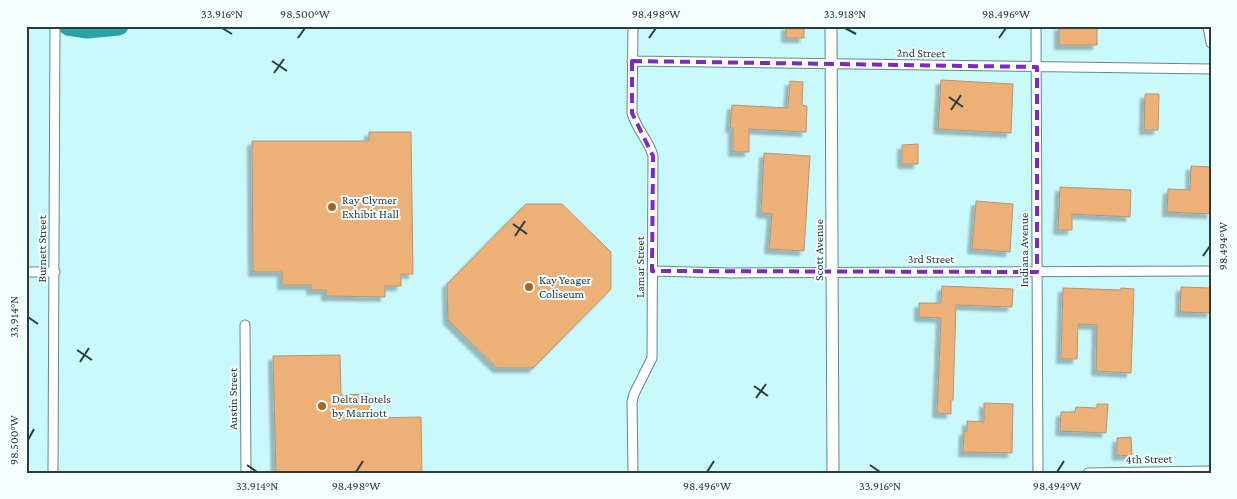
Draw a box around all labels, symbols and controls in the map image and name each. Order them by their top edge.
text: 33.916°N [201,7,243,21]
text: 98.500°W [280,7,330,21]
text: 98.498°W [632,7,680,21]
text: 33.918°N [824,7,866,21]
text: 98.496°W [982,7,1030,21]
street label: 2nd Street [896,46,947,60]
place label: Ray Clymer Exhibit Hall [342,193,399,221]
marker: Ray Clymer Exhibit Hall [326,201,338,213]
street label: Indiana Avenue [1017,213,1031,287]
street label: Burnett Street [35,214,49,283]
street label: Scott Avenue [812,219,826,281]
text: 98.494°W [1216,222,1230,270]
street label: Lamar Street [633,235,647,298]
street label: 3rd Street [908,252,955,266]
place label: Kay Yeager Coliseum [539,273,591,301]
marker: Kay Yeager Coliseum [523,281,535,293]
text: 33.914°N [7,296,21,338]
street label: Austin Street [226,367,240,430]
place label: Delta Hotels by Marriott [332,392,391,420]
marker: Delta Hotels by Marriott [316,400,328,412]
text: 98.500°W [7,415,21,465]
street label: 4th Street [1125,452,1174,466]
text: 33.914°N [236,479,278,493]
text: 98.498°W [332,479,380,493]
text: 98.496°W [683,479,731,493]
text: 33.916°N [859,479,901,493]
text: 98.494°W [1033,479,1081,493]

